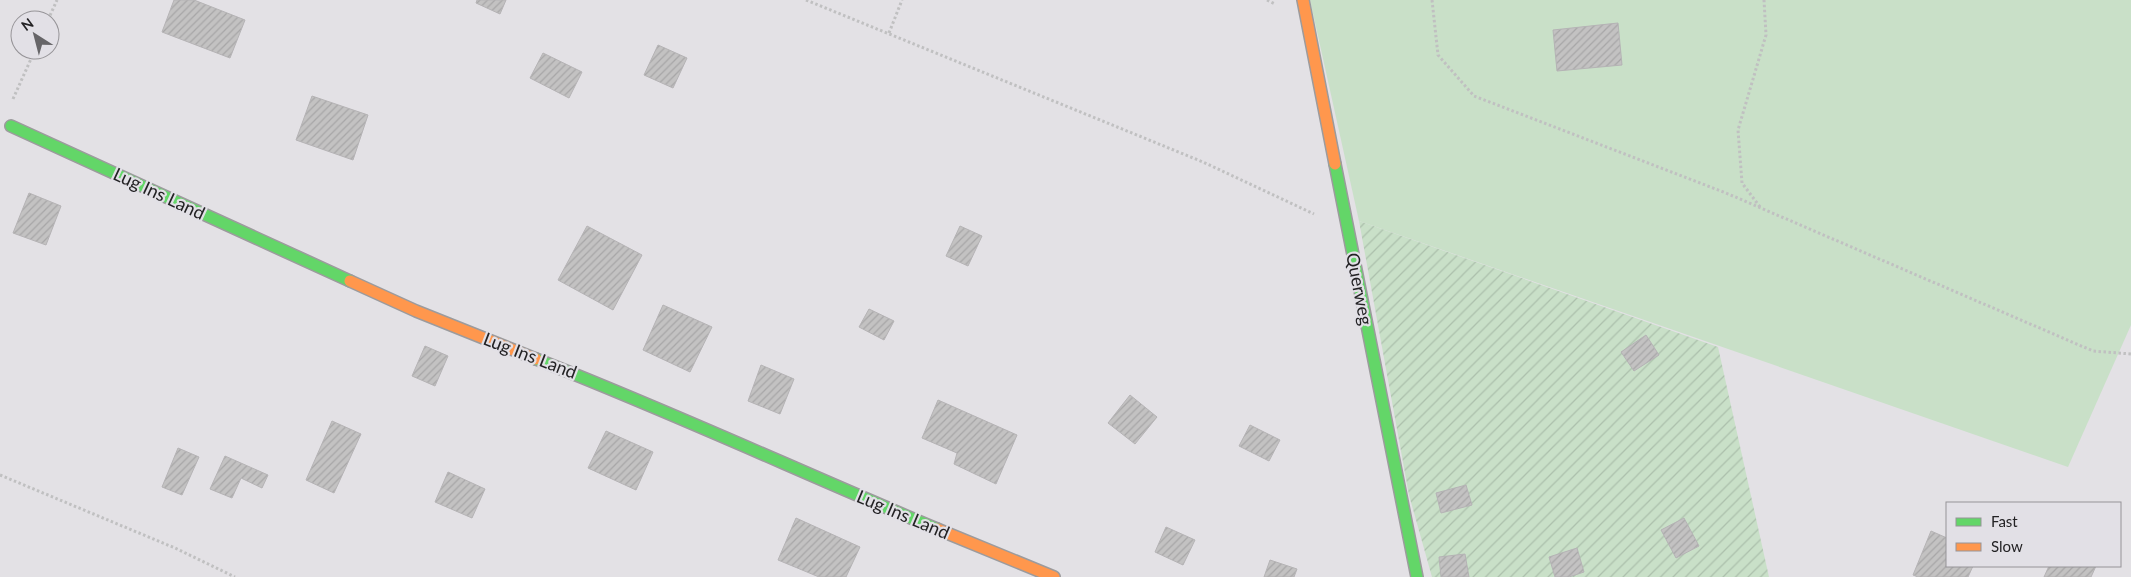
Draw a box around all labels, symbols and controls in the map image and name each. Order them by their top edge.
north arrow [10,10,60,60]
text: N [18,14,36,34]
street label: Lug Ins Land [110,162,209,224]
street label: Querweg [1342,251,1378,327]
street label: Lug Ins Land [480,327,580,383]
street label: Lug Ins Land [854,485,953,543]
legend [1946,502,2121,567]
text: Fast [1991,512,2018,530]
text: Slow [1991,537,2023,555]

